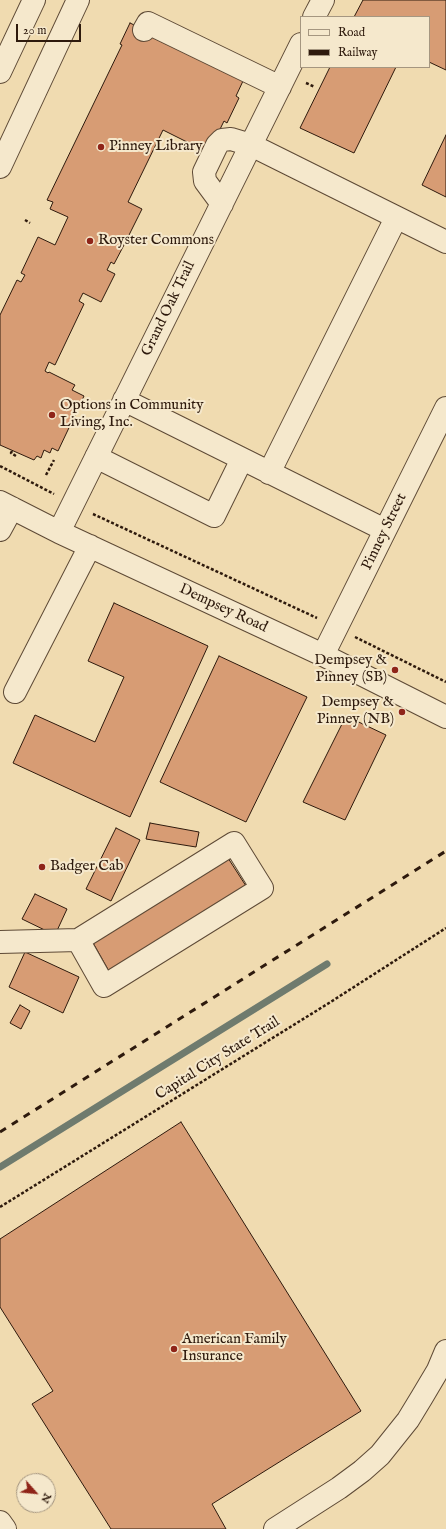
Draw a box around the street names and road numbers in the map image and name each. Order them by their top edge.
street label: Grand Oak Trail [138,259,200,359]
street label: Pinney Street [359,491,411,573]
street label: Dempsey Road [176,581,270,637]
street label: Capital City State Trail [153,1013,283,1105]

